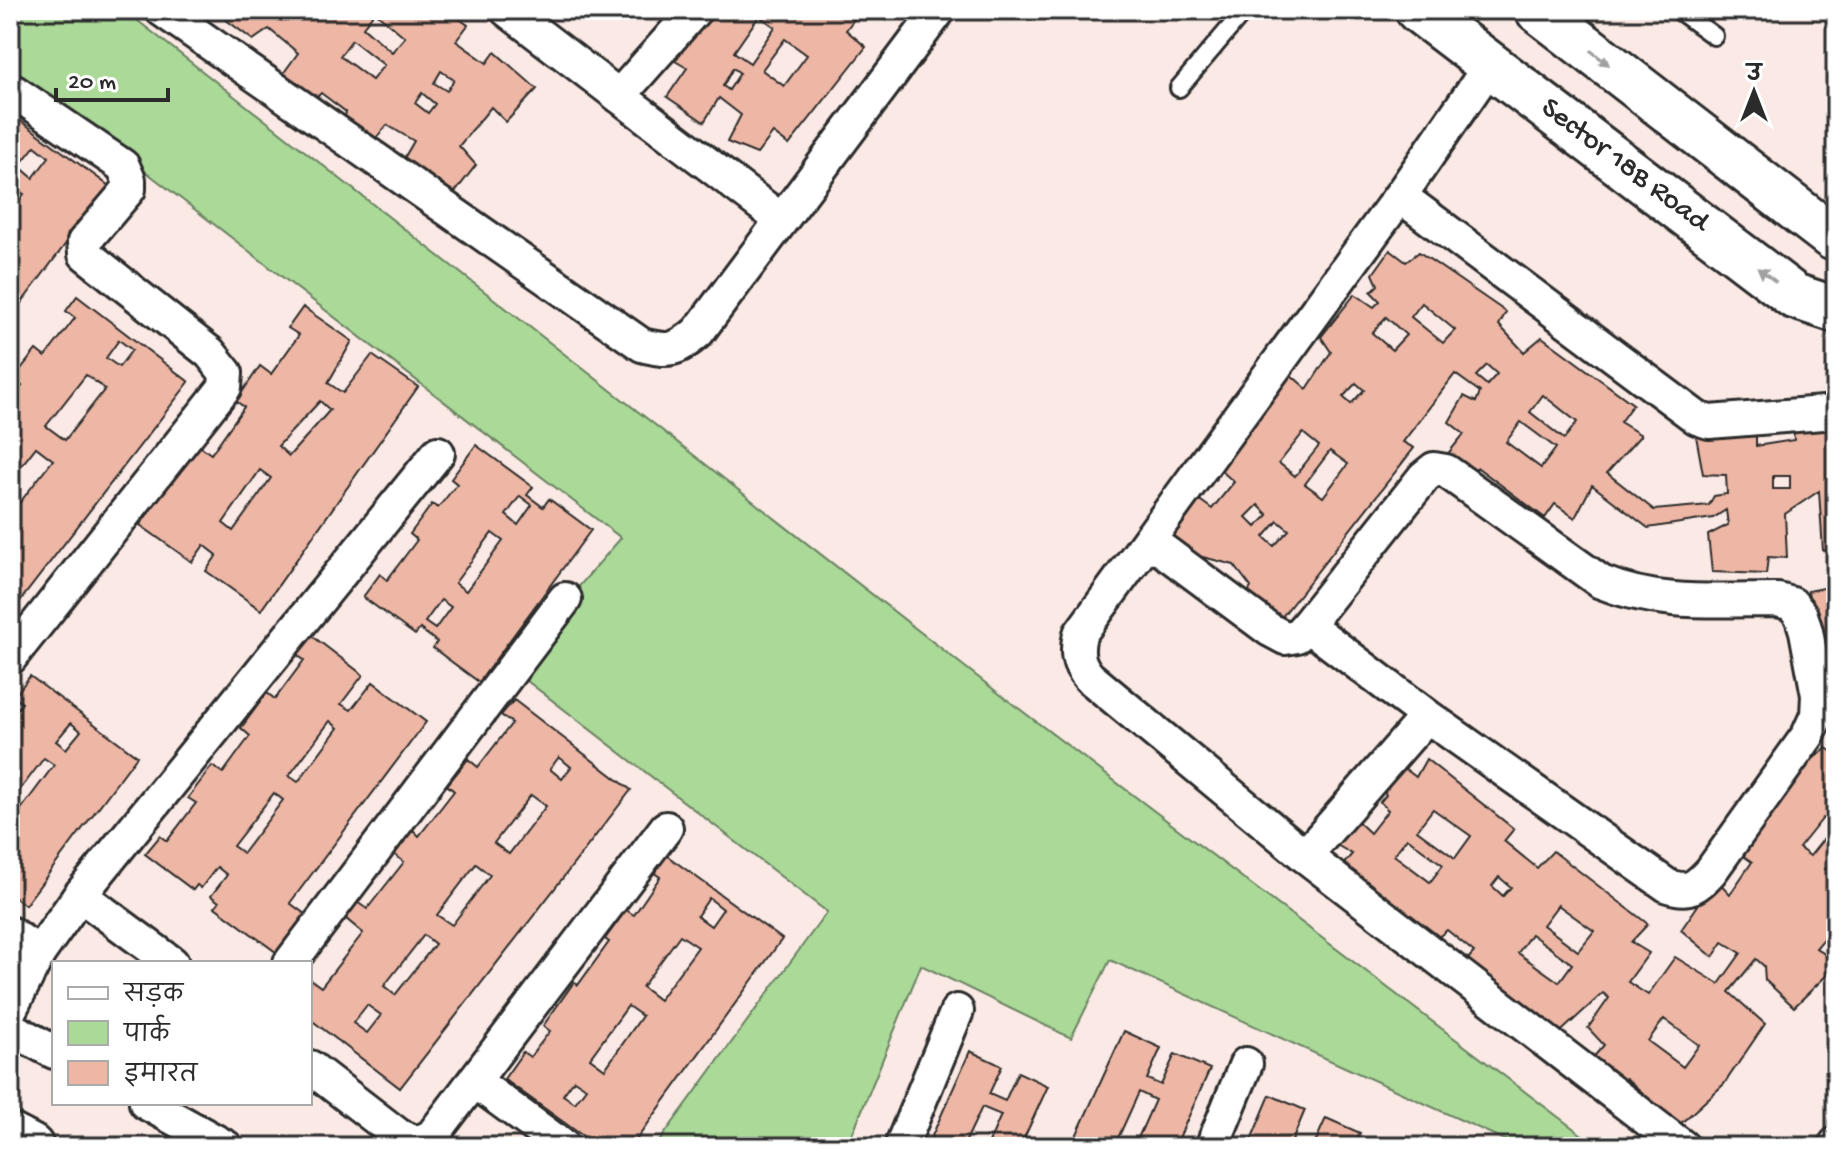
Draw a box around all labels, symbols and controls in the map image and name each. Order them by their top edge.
one-way arrow [1590,49,1610,65]
scale bar [56,52,168,102]
north arrow [1714,52,1794,132]
text: उ [1745,63,1764,89]
text: 20 m [68,69,116,98]
street label: Sector 18B Road [1533,91,1717,242]
one-way arrow [1757,267,1777,283]
legend [52,961,312,1105]
text: सड़क [122,982,185,1011]
text: पार्क [122,1014,171,1051]
text: इमारत [124,1061,199,1091]

